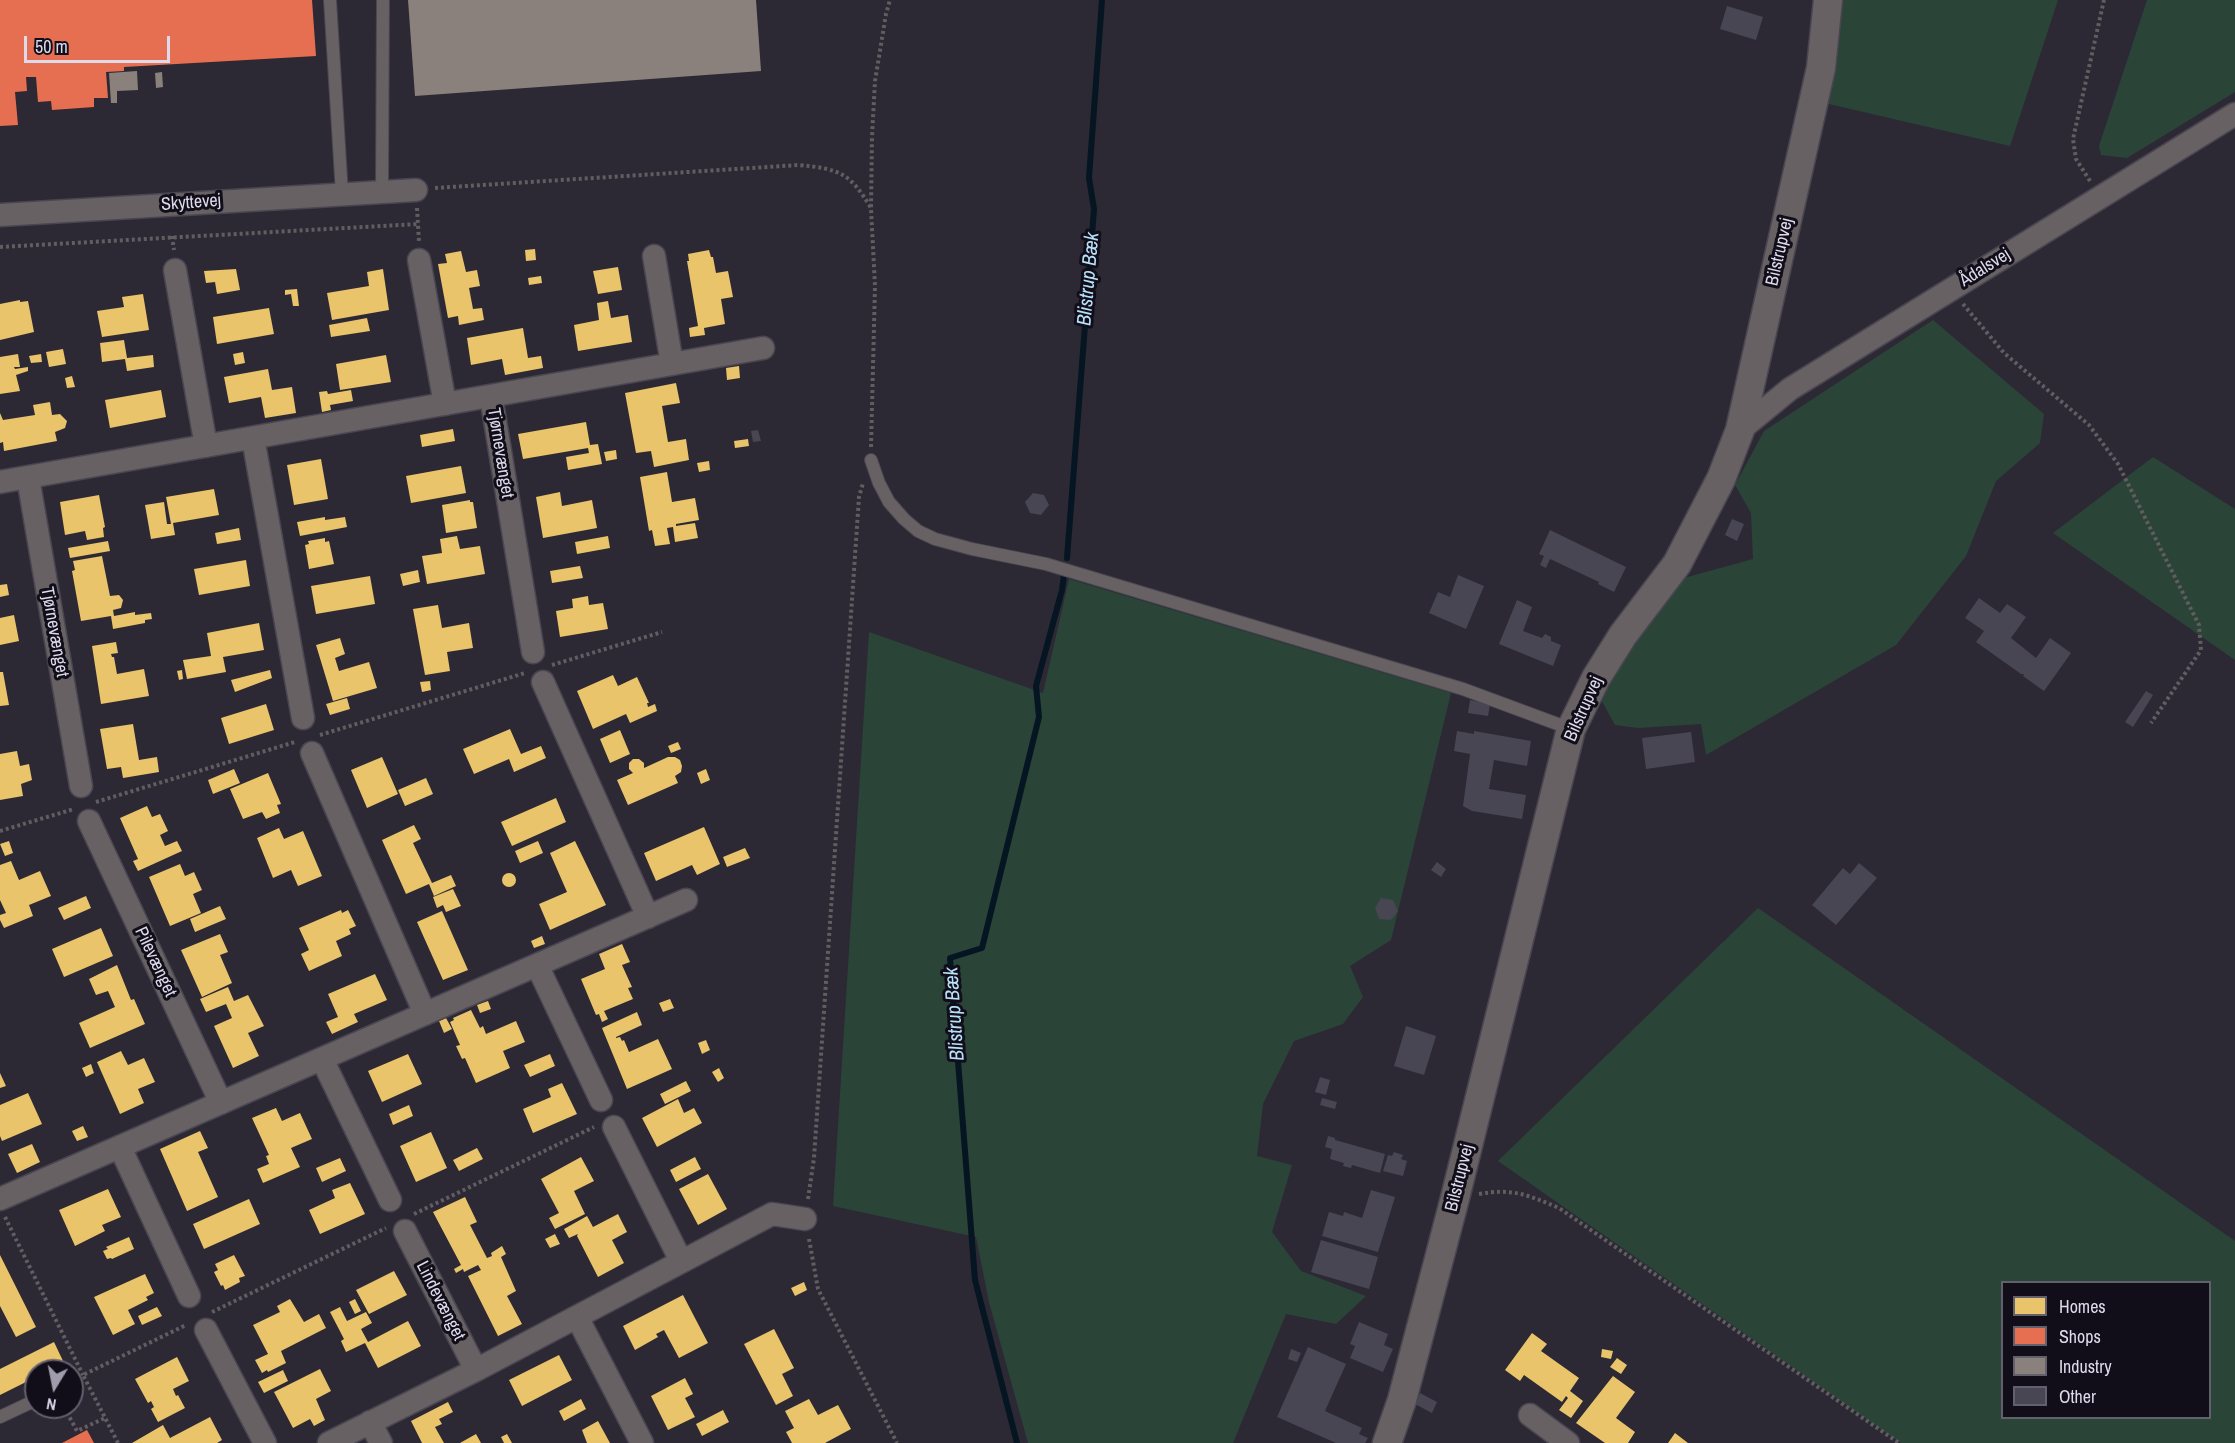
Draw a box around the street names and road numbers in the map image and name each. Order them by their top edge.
street label: Skyttevej [160,190,222,216]
street label: Bilstrupvej [1762,216,1798,288]
street label: Ådalsvej [1956,244,2014,292]
street label: Tjørnevænget [482,406,518,500]
street label: Tjørnevænget [35,585,73,679]
street label: Bilstrupvej [1560,673,1608,745]
street label: Pilevænget [129,924,181,1000]
street label: Bilstrupvej [1441,1142,1479,1214]
street label: Lindevænget [411,1258,469,1344]

